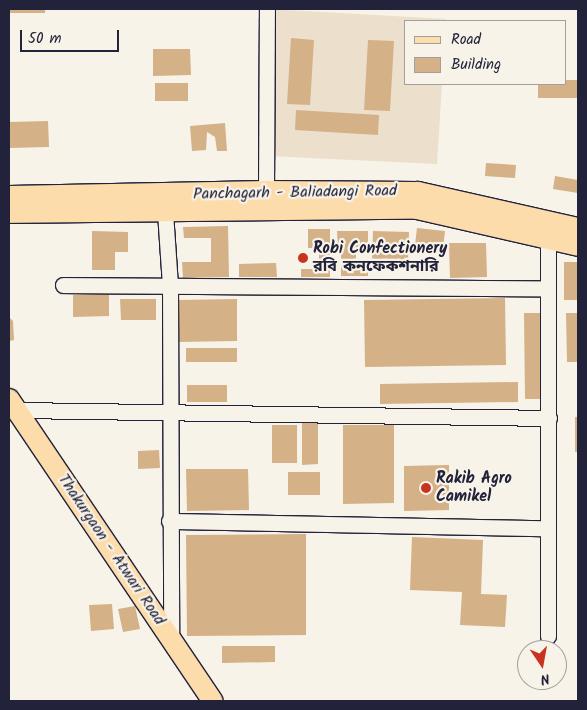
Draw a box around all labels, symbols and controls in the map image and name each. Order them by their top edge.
scale bar [22,20,121,52]
legend [404,20,567,85]
text: 50 m [28,27,62,51]
text: Road [451,28,481,52]
text: Building [451,53,501,77]
street label: Panchagarh - Baliadangi Road [193,182,397,204]
place label: Robi Confectionery রবি কনফেকশনারি [313,239,447,277]
marker: Robi Confectionery রবি কনফেকশনারি [297,252,309,264]
place label: Rakib Agro Camikel [436,469,512,507]
street label: Thakurgaon - Atwari Road [53,471,169,629]
marker: Rakib Agro Camikel [420,482,432,494]
north arrow [517,640,567,690]
text: N [538,667,552,690]

